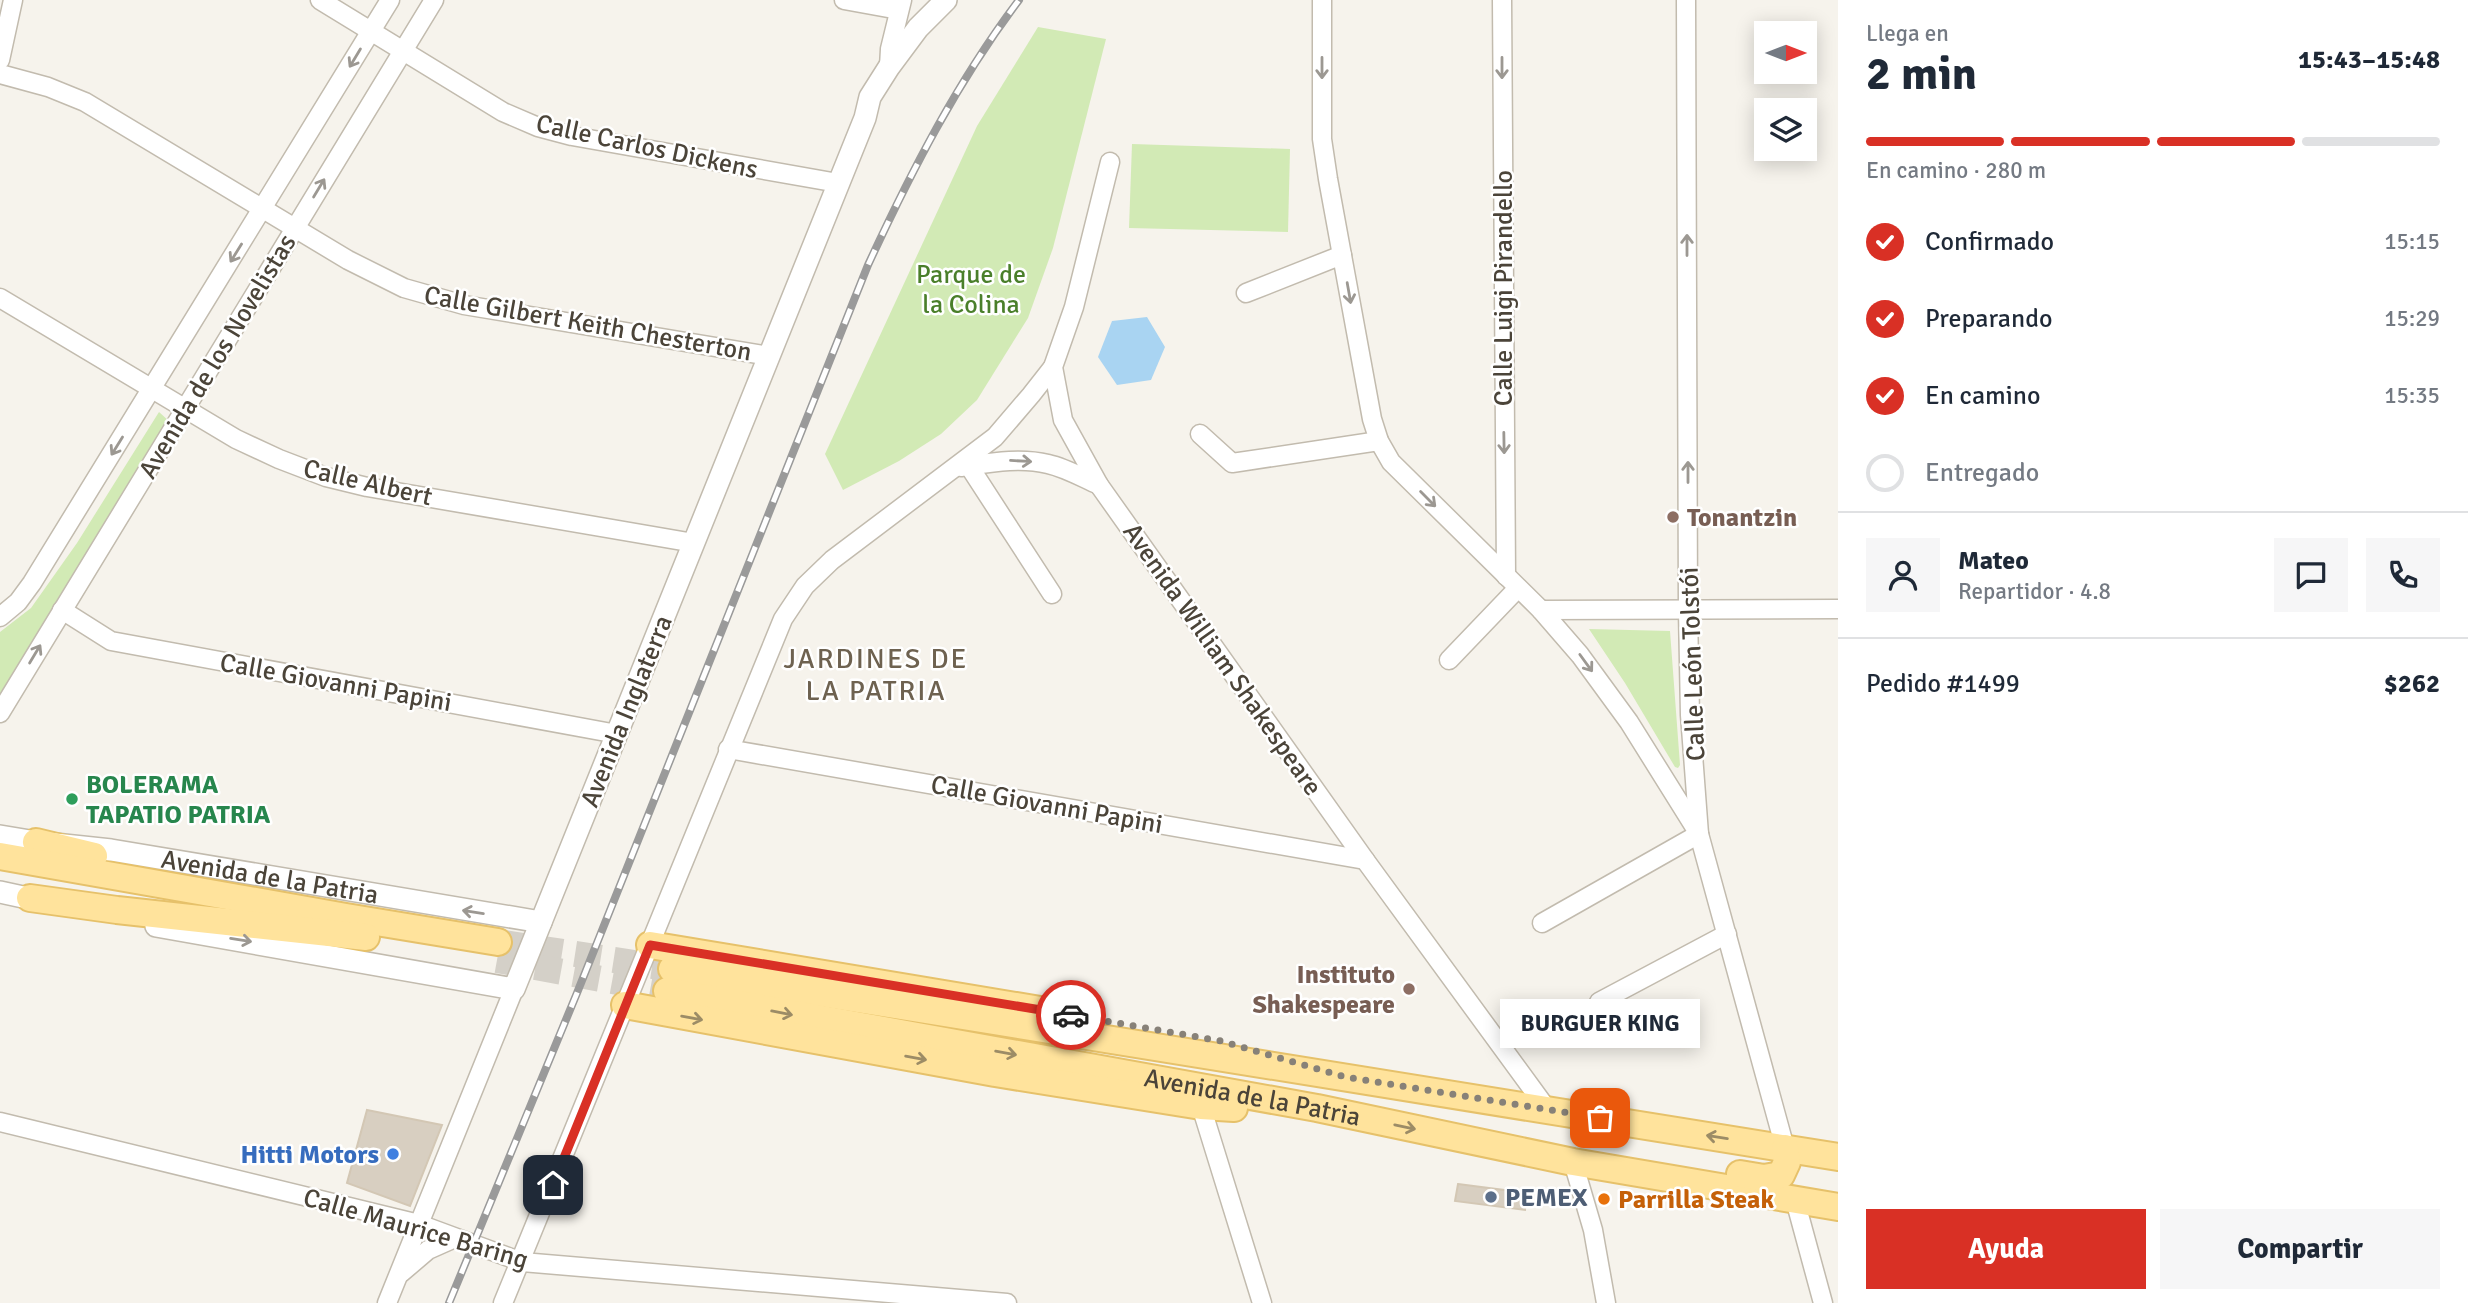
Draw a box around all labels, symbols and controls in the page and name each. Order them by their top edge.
text: Llega en [1866,19,1949,48]
north arrow [1754,21,1816,84]
map controls [1754,21,1817,161]
text: 15:43–15:48 [2298,44,2440,76]
text: 2 min [1866,46,1977,102]
one-way arrow [348,48,362,68]
one-way arrow [1315,56,1329,79]
one-way arrow [1495,56,1509,79]
button: layers [1754,98,1817,161]
street label: Calle Carlos Dickens [533,108,760,186]
text: En camino · 280 m [1866,156,2046,185]
street label: Calle Luigi Pirandello [1488,170,1520,406]
one-way arrow [313,179,327,199]
icon: check [1866,223,1904,261]
text: Confirmado [1925,226,2054,258]
text: 15:15 [2384,227,2440,256]
street label: Avenida de los Novelistas [132,229,304,485]
one-way arrow [1680,234,1694,257]
one-way arrow [229,242,243,262]
park label: Parque de la Colina [916,259,1026,321]
street label: Calle Gilbert Keith Chesterton [422,279,754,369]
one-way arrow [1343,281,1356,304]
icon: check [1866,300,1904,338]
text: Preparando [1925,303,2052,335]
text: 15:29 [2384,304,2440,333]
icon: check [1866,377,1904,415]
text: En camino [1925,380,2041,412]
text: 15:35 [2384,381,2440,410]
one-way arrow [1497,431,1511,454]
one-way arrow [109,436,124,455]
street label: Calle Albert [300,453,435,513]
one-way arrow [1009,455,1032,468]
text: Entregado [1925,457,2039,489]
one-way arrow [1681,461,1695,484]
one-way arrow [1419,490,1436,507]
place label: Tonantzin [1687,502,1797,534]
marker: Tonantzin [1665,509,1681,525]
street label: Avenida William Shakespeare [1116,517,1329,802]
button: person [1866,538,1940,612]
button: chat [2274,538,2348,612]
button: phone [2366,538,2440,612]
text: Mateo [1958,545,2029,577]
street label: Calle León Tolstói [1674,566,1712,762]
text: Repartidor · 4.8 [1958,577,2111,606]
street label: Avenida Inglaterra [574,611,680,812]
district label: JARDINES DE LA PATRIA [784,642,968,708]
one-way arrow [29,645,43,665]
street label: Calle Giovanni Papini [217,647,454,719]
one-way arrow [1578,653,1593,672]
text: Pedido #1499 [1866,668,2020,700]
text: $262 [2384,668,2440,700]
place label: BOLERAMA TAPATIO PATRIA [86,769,271,831]
street label: Calle Giovanni Papini [928,769,1165,841]
marker: BOLERAMA TAPATIO PATRIA [64,791,80,807]
street label: Avenida de la Patria [159,844,381,911]
one-way arrow [462,905,485,918]
one-way arrow [229,934,252,947]
place label: Instituto Shakespeare [1252,959,1395,1021]
courier [1036,980,1106,1050]
marker: Instituto Shakespeare [1401,981,1417,997]
icon: car [1052,996,1090,1034]
callout: BURGUER KING [1500,999,1700,1048]
one-way arrow [770,1007,793,1020]
text: BURGUER KING [1521,1009,1679,1038]
one-way arrow [681,1011,703,1025]
one-way arrow [995,1046,1017,1060]
one-way arrow [904,1052,927,1066]
street label: Avenida de la Patria [1142,1062,1363,1134]
pin [1570,1088,1630,1148]
icon: bag [1581,1099,1619,1137]
one-way arrow [1393,1120,1416,1134]
one-way arrow [1706,1130,1729,1143]
place label: Hitti Motors [240,1139,379,1171]
marker: Hitti Motors [385,1146,401,1162]
pin [523,1155,583,1215]
icon: home [534,1166,572,1204]
street label: Calle Maurice Baring [300,1182,532,1276]
place label: PEMEX [1505,1182,1588,1214]
place label: Parrilla Steak [1618,1184,1774,1216]
marker: PEMEX [1483,1189,1499,1205]
marker: Parrilla Steak [1596,1191,1612,1207]
button: Ayuda [1866,1209,2146,1289]
button: Compartir [2160,1209,2440,1289]

